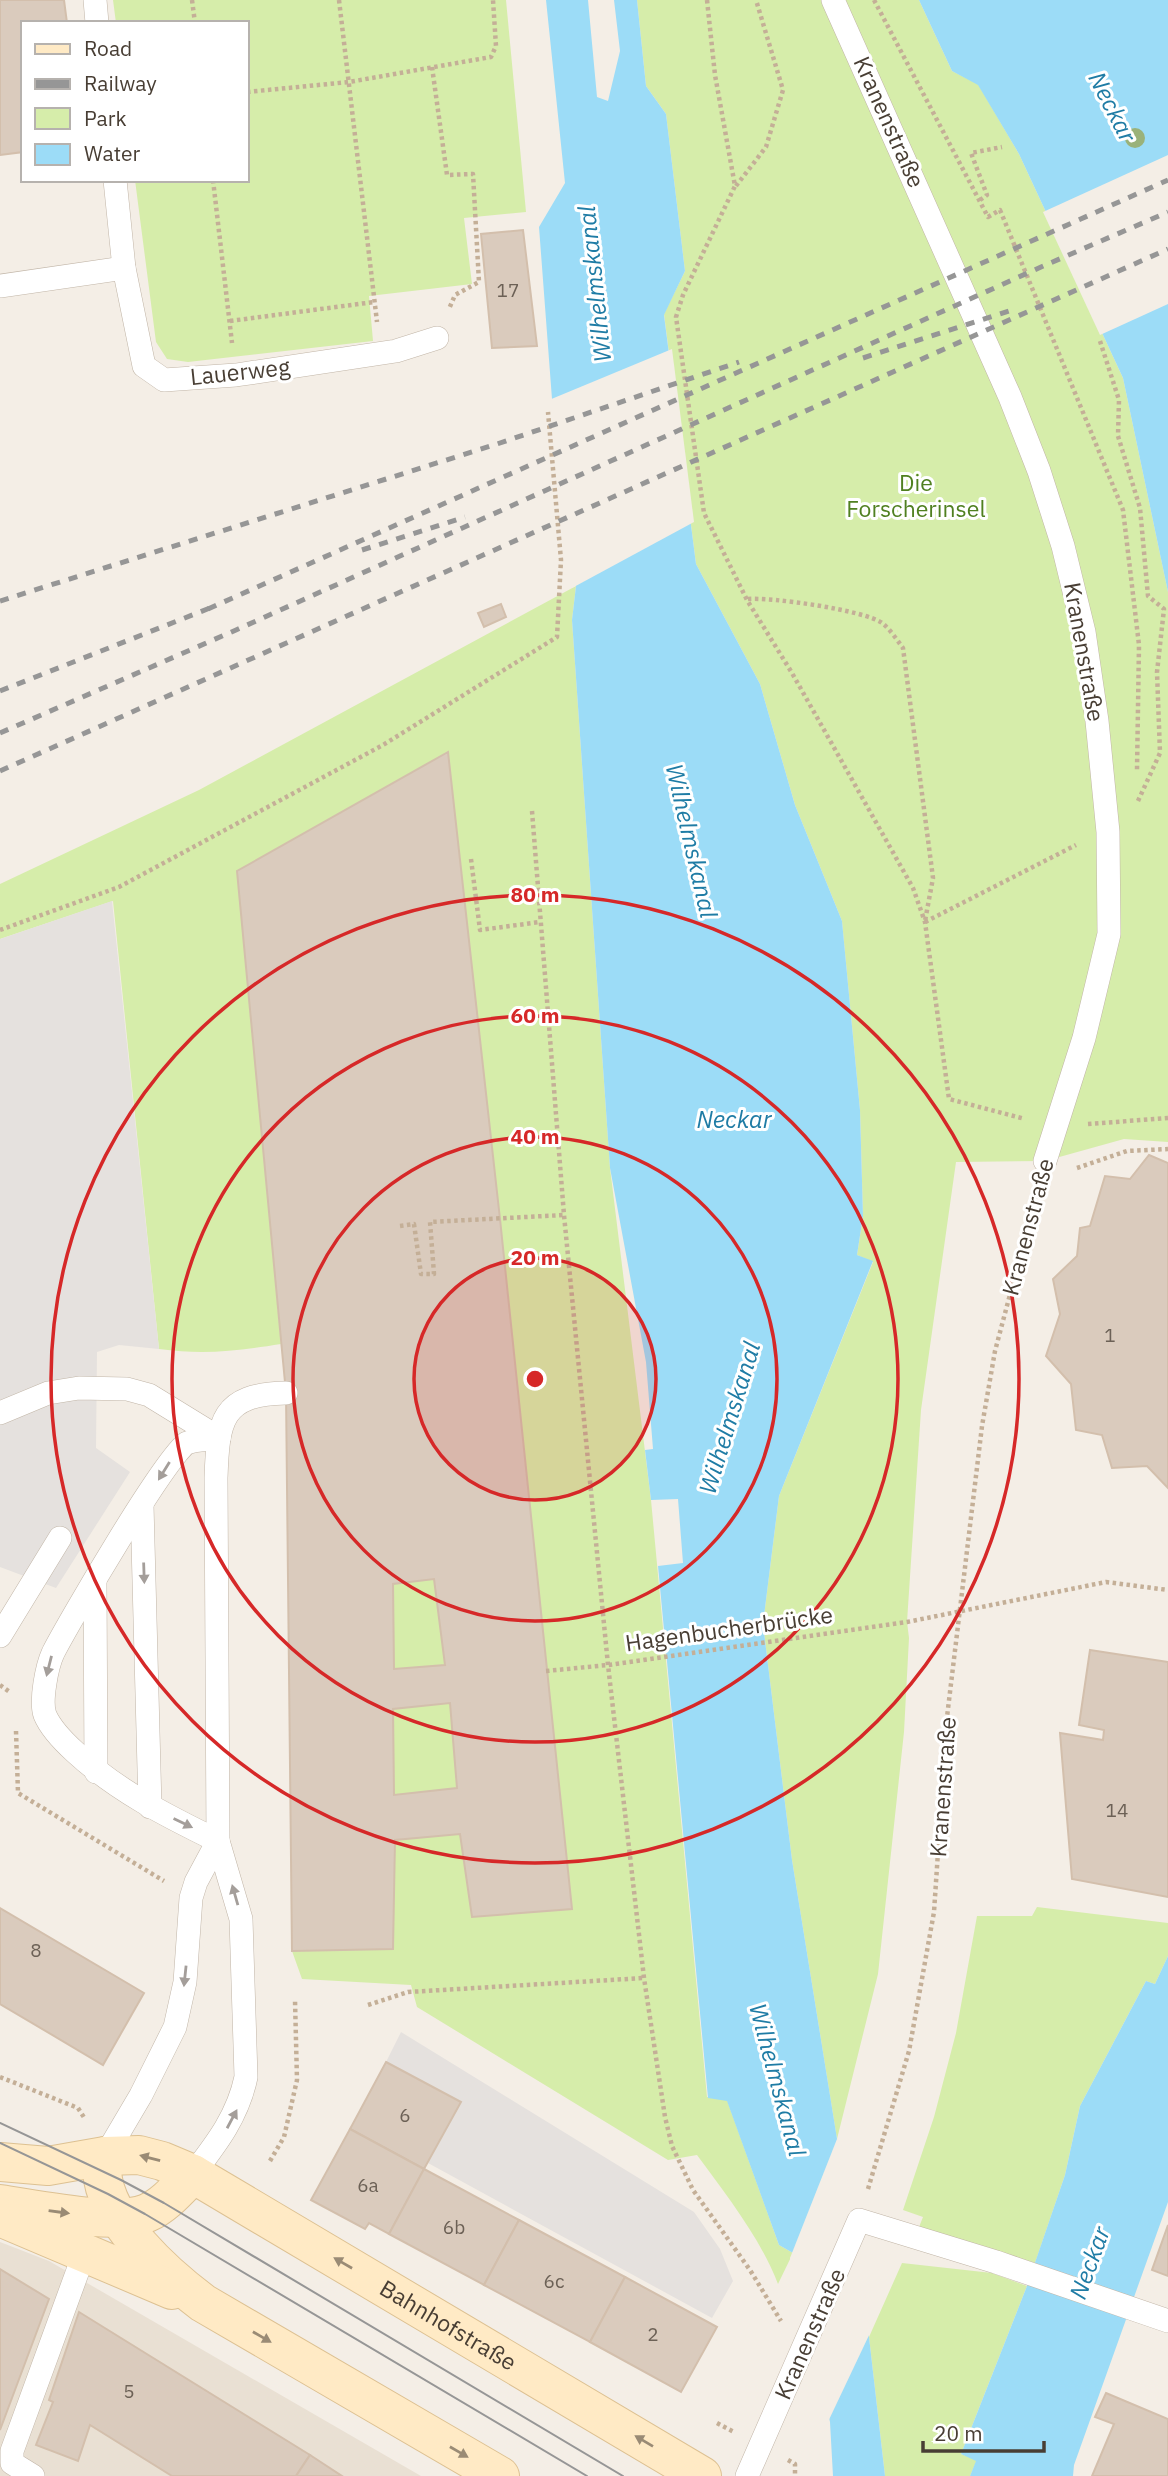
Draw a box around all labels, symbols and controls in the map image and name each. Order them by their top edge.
legend [21,21,248,182]
text: Road [84,34,132,62]
street label: Kranenstraße [848,51,932,192]
water label: Neckar [1082,66,1145,148]
text: Railway [84,69,157,97]
text: Park [84,104,127,132]
text: Water [84,139,141,167]
water label: Wilhelmskanal [570,204,618,364]
house number: 17 [497,278,519,302]
street label: Lauerweg [188,351,291,391]
park label: Die Forscherinsel [846,467,986,523]
street label: Kranenstraße [1058,580,1112,724]
water label: Wilhelmskanal [659,761,725,922]
text: 80 m [511,880,559,908]
text: 60 m [511,1001,559,1029]
water label: Neckar [696,1103,773,1135]
text: 40 m [511,1122,559,1150]
street label: Kranenstraße [994,1155,1060,1299]
text: 20 m [511,1243,559,1271]
house number: 1 [1104,1323,1116,1347]
water label: Wilhelmskanal [691,1337,767,1497]
centre of rings [523,1367,547,1391]
one-way arrow [158,1461,171,1480]
one-way arrow [138,1563,150,1585]
street label: Hagenbucherbrücke [623,1599,834,1657]
one-way arrow [43,1656,54,1678]
street label: Kranenstraße [922,1716,962,1858]
house number: 14 [1106,1798,1128,1822]
one-way arrow [173,1818,193,1829]
one-way arrow [230,1884,240,1905]
house number: 8 [30,1938,42,1962]
one-way arrow [180,1965,191,1987]
water label: Wilhelmskanal [742,2000,814,2160]
house number: 6 [399,2103,411,2127]
one-way arrow [225,2108,237,2128]
one-way arrow [139,2152,161,2163]
house number: 6a [357,2173,379,2197]
one-way arrow [48,2207,70,2218]
house number: 6b [443,2215,465,2239]
water label: Neckar [1061,2221,1117,2303]
one-way arrow [333,2256,352,2269]
street label: Kranenstraße [767,2263,851,2404]
house number: 6c [544,2269,565,2293]
street label: Bahnhofstraße [375,2272,522,2377]
house number: 2 [647,2322,659,2346]
one-way arrow [252,2331,272,2343]
house number: 5 [123,2379,135,2403]
scale bar [923,2410,1044,2454]
text: 20 m [934,2419,983,2447]
one-way arrow [634,2435,653,2447]
one-way arrow [449,2446,468,2458]

